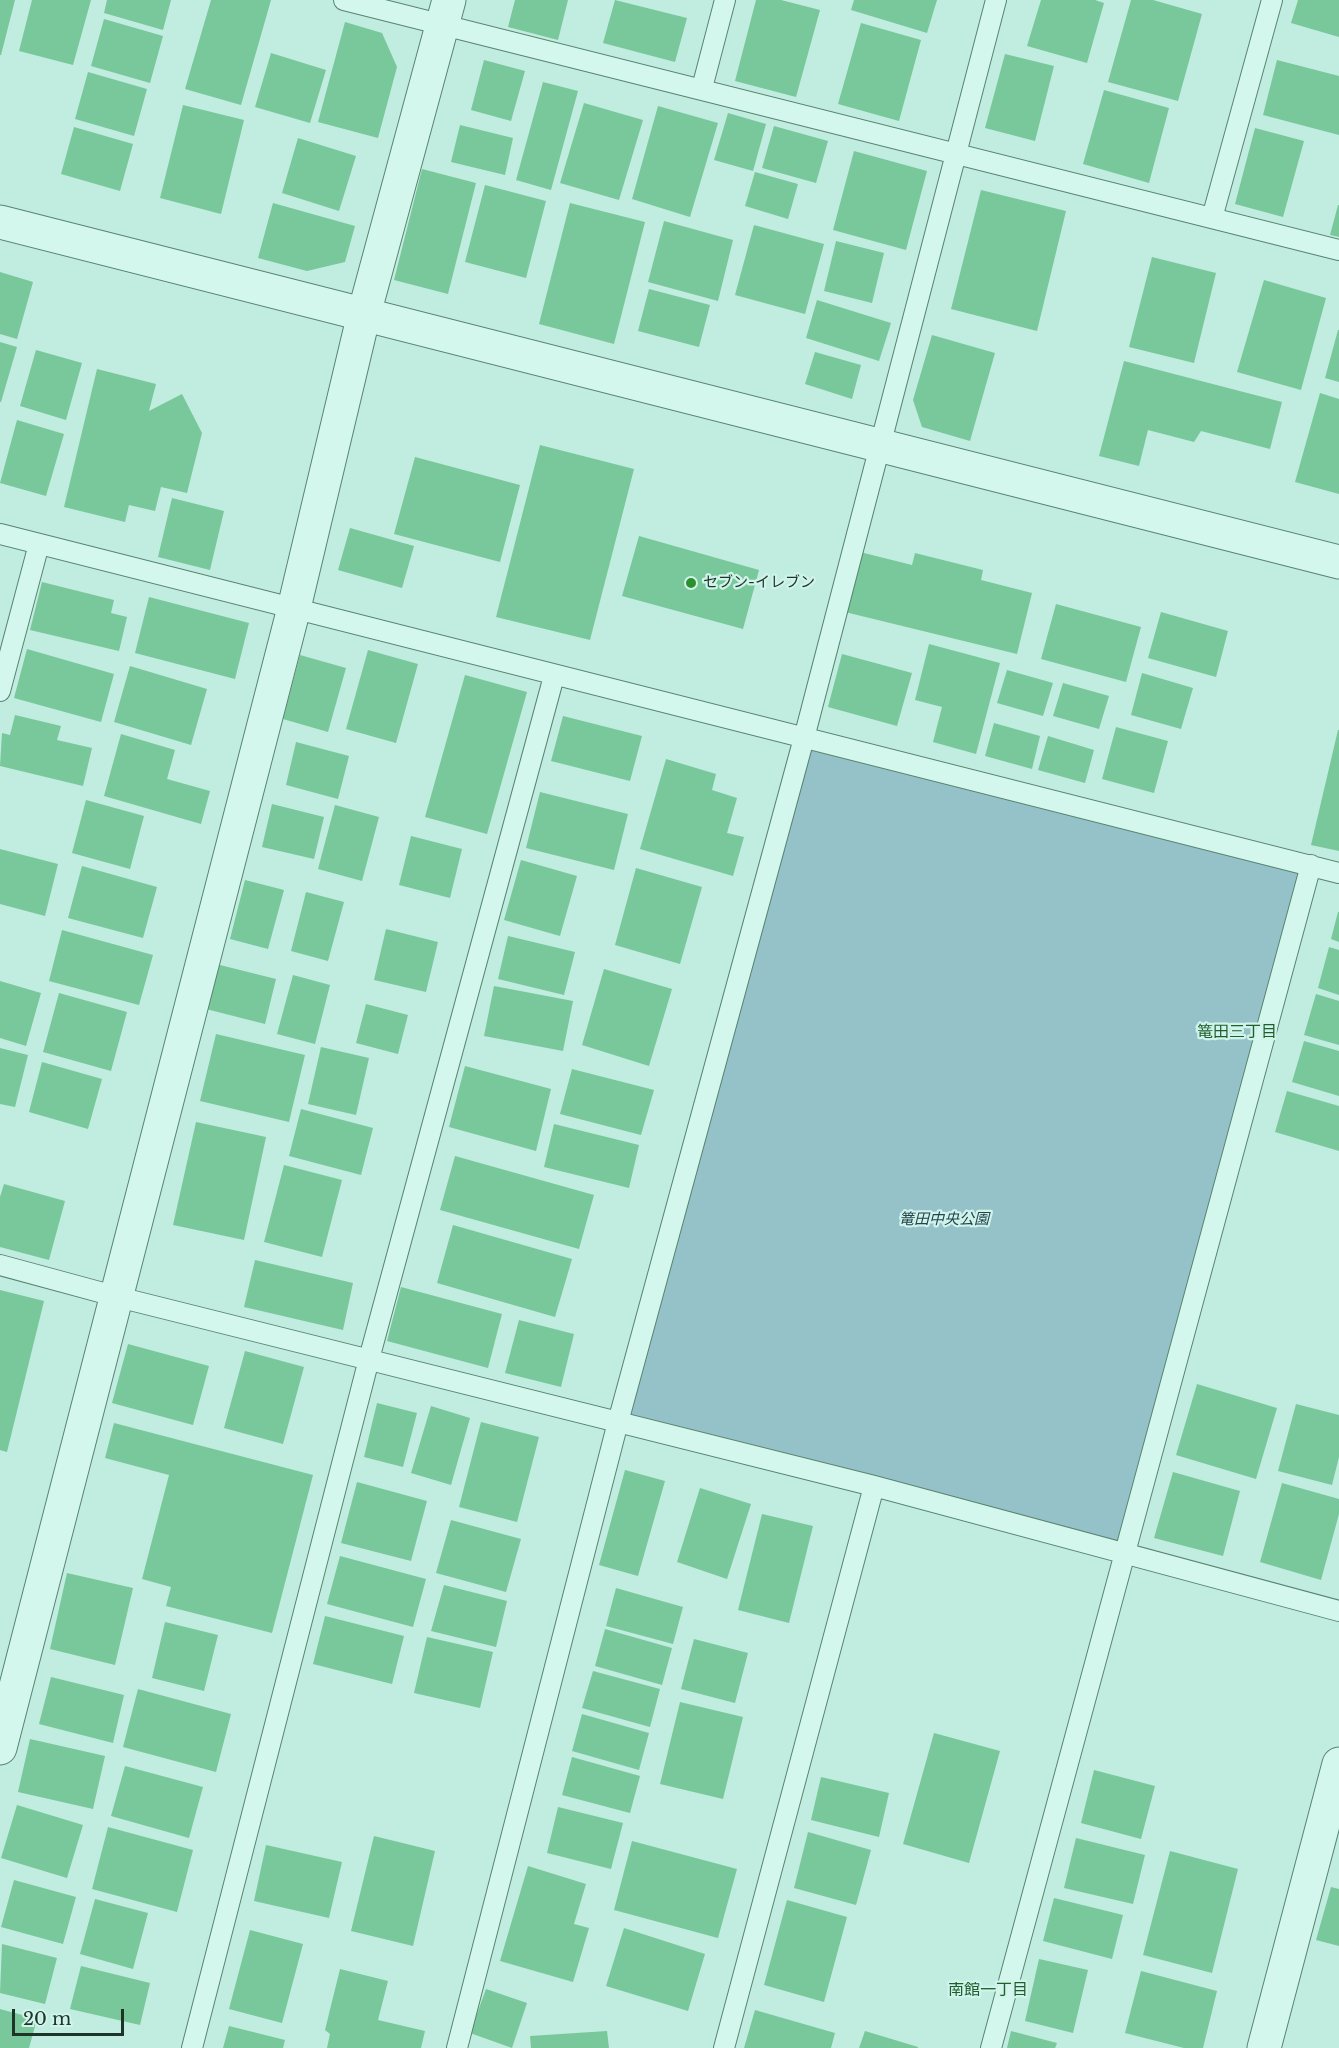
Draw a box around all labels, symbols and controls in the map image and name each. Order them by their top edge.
place label: セブン-イレブン [703,574,815,592]
marker: セブン-イレブン [684,576,698,590]
district label: 篭田三丁目 [1197,1022,1277,1042]
park label: 篭田中央公園 [899,1211,989,1229]
district label: 南館一丁目 [948,1980,1028,2000]
scale bar [15,1997,128,2035]
text: 20 m [23,2008,71,2030]

